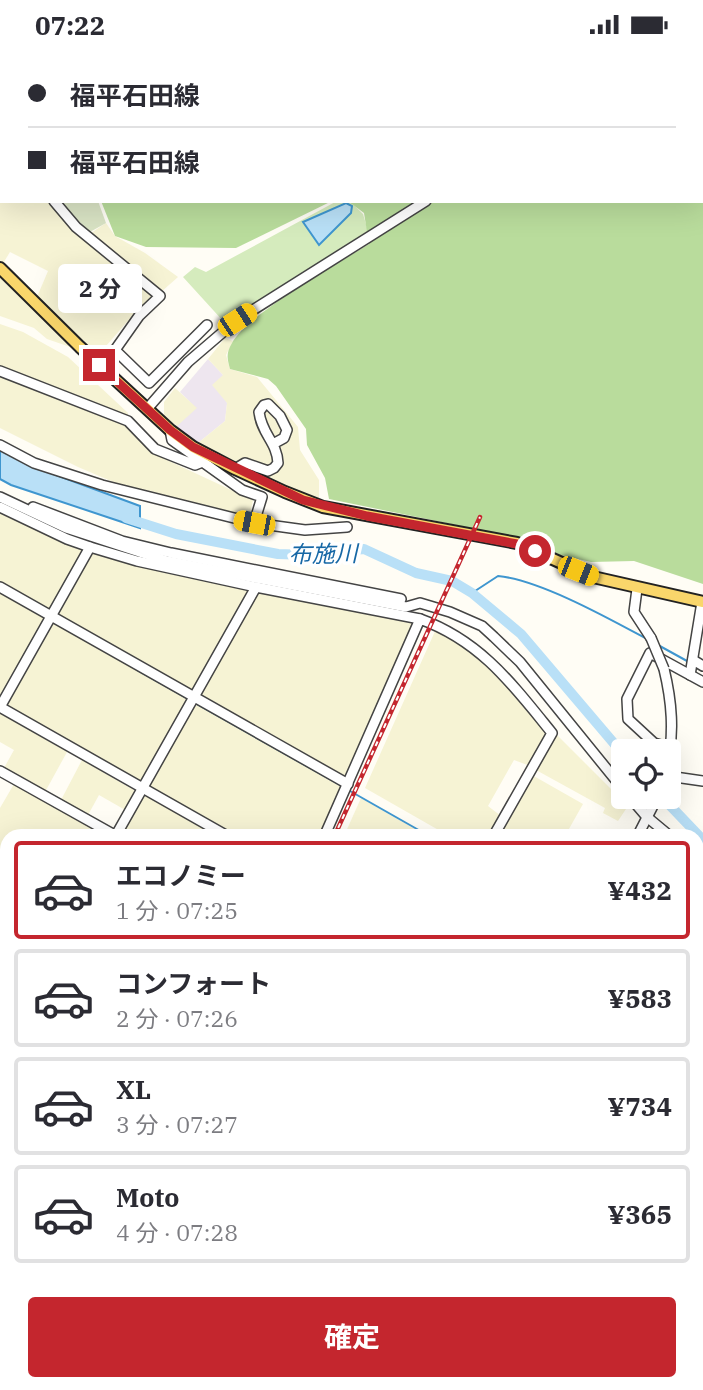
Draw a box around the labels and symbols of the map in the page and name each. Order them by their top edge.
callout: 2 分 [57,264,141,313]
car [214,300,261,340]
route end [83,349,115,381]
car [232,509,277,537]
route start [519,535,551,567]
water label: 布施川 [288,537,361,569]
car [555,553,602,589]

